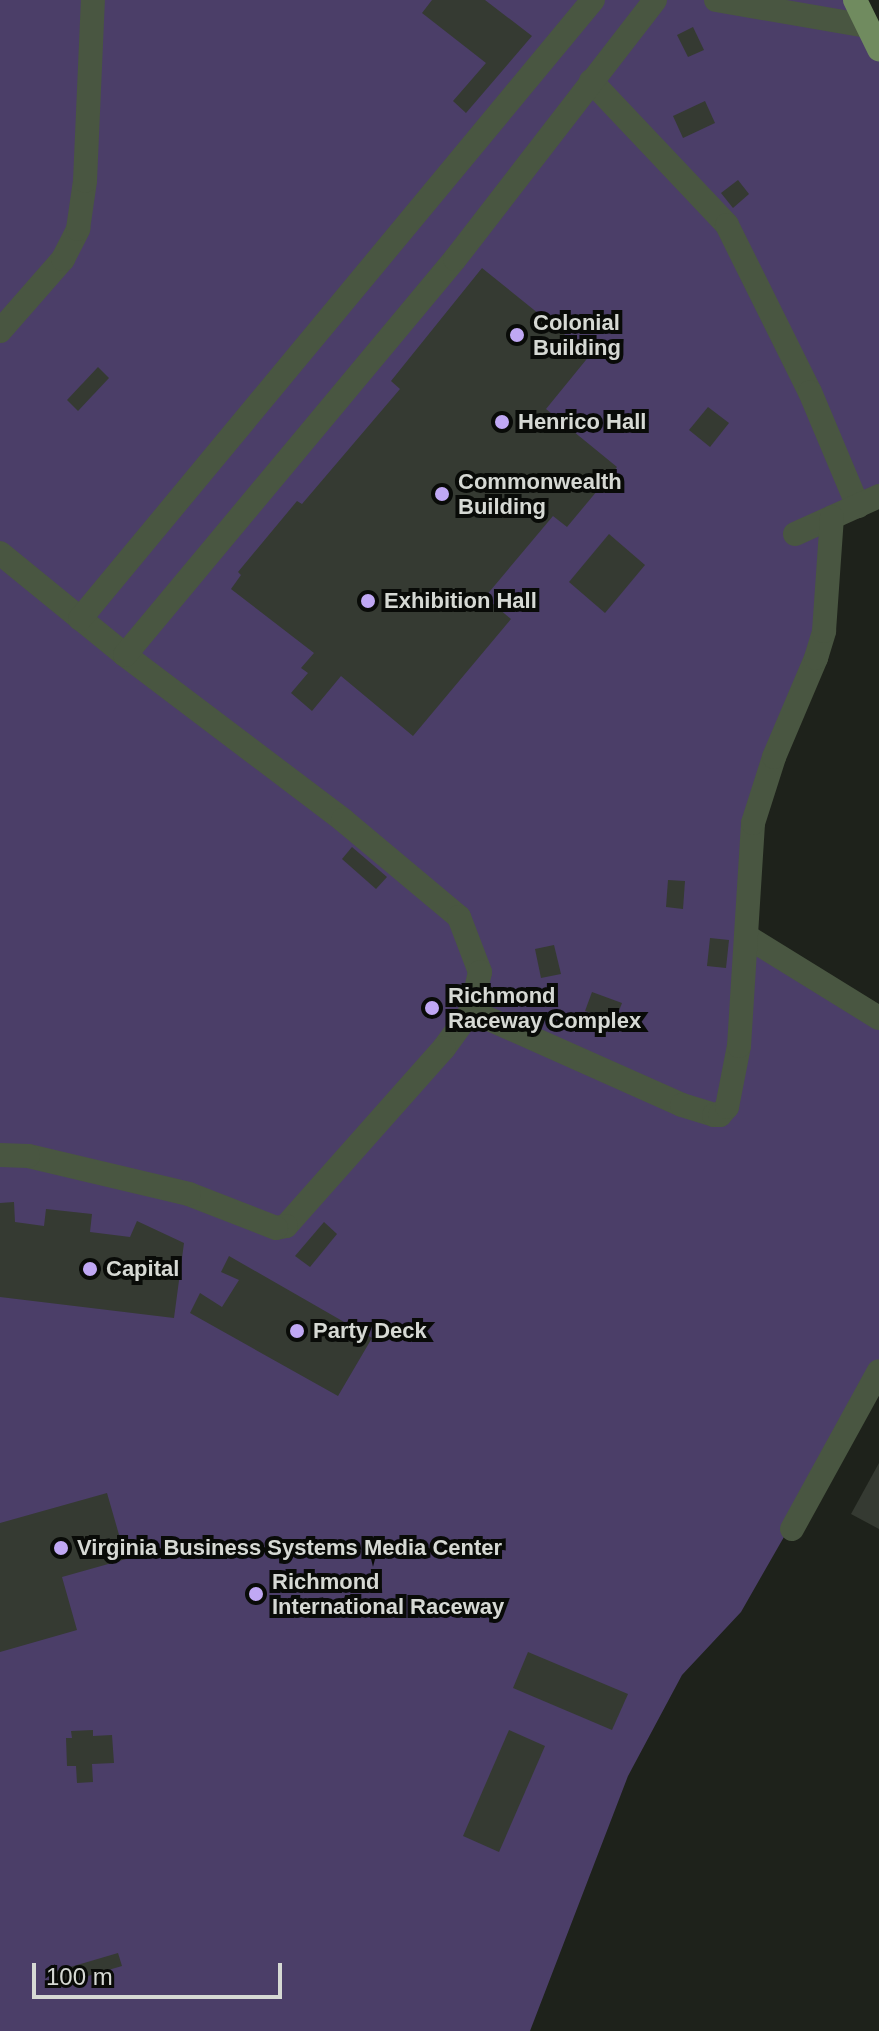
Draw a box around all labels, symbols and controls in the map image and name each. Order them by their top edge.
place label: Colonial Building [533,309,621,360]
marker: Colonial Building [508,326,526,344]
place label: Henrico Hall [518,409,646,435]
marker: Henrico Hall [493,413,511,431]
place label: Commonwealth Building [458,468,622,520]
marker: Commonwealth Building [433,485,451,503]
place label: Exhibition Hall [384,588,537,614]
marker: Exhibition Hall [359,592,377,610]
place label: Richmond Raceway Complex [448,982,641,1034]
marker: Richmond Raceway Complex [423,999,441,1017]
place label: Capital [106,1256,179,1282]
marker: Capital [81,1260,99,1278]
place label: Party Deck [313,1318,427,1344]
marker: Party Deck [288,1322,306,1340]
place label: Virginia Business Systems Media Center [77,1535,502,1561]
marker: Virginia Business Systems Media Center [52,1539,70,1557]
place label: Richmond International Raceway [272,1568,504,1620]
marker: Richmond International Raceway [247,1585,265,1603]
scale bar [36,1947,286,1997]
text: 100 m [46,1963,113,1990]

